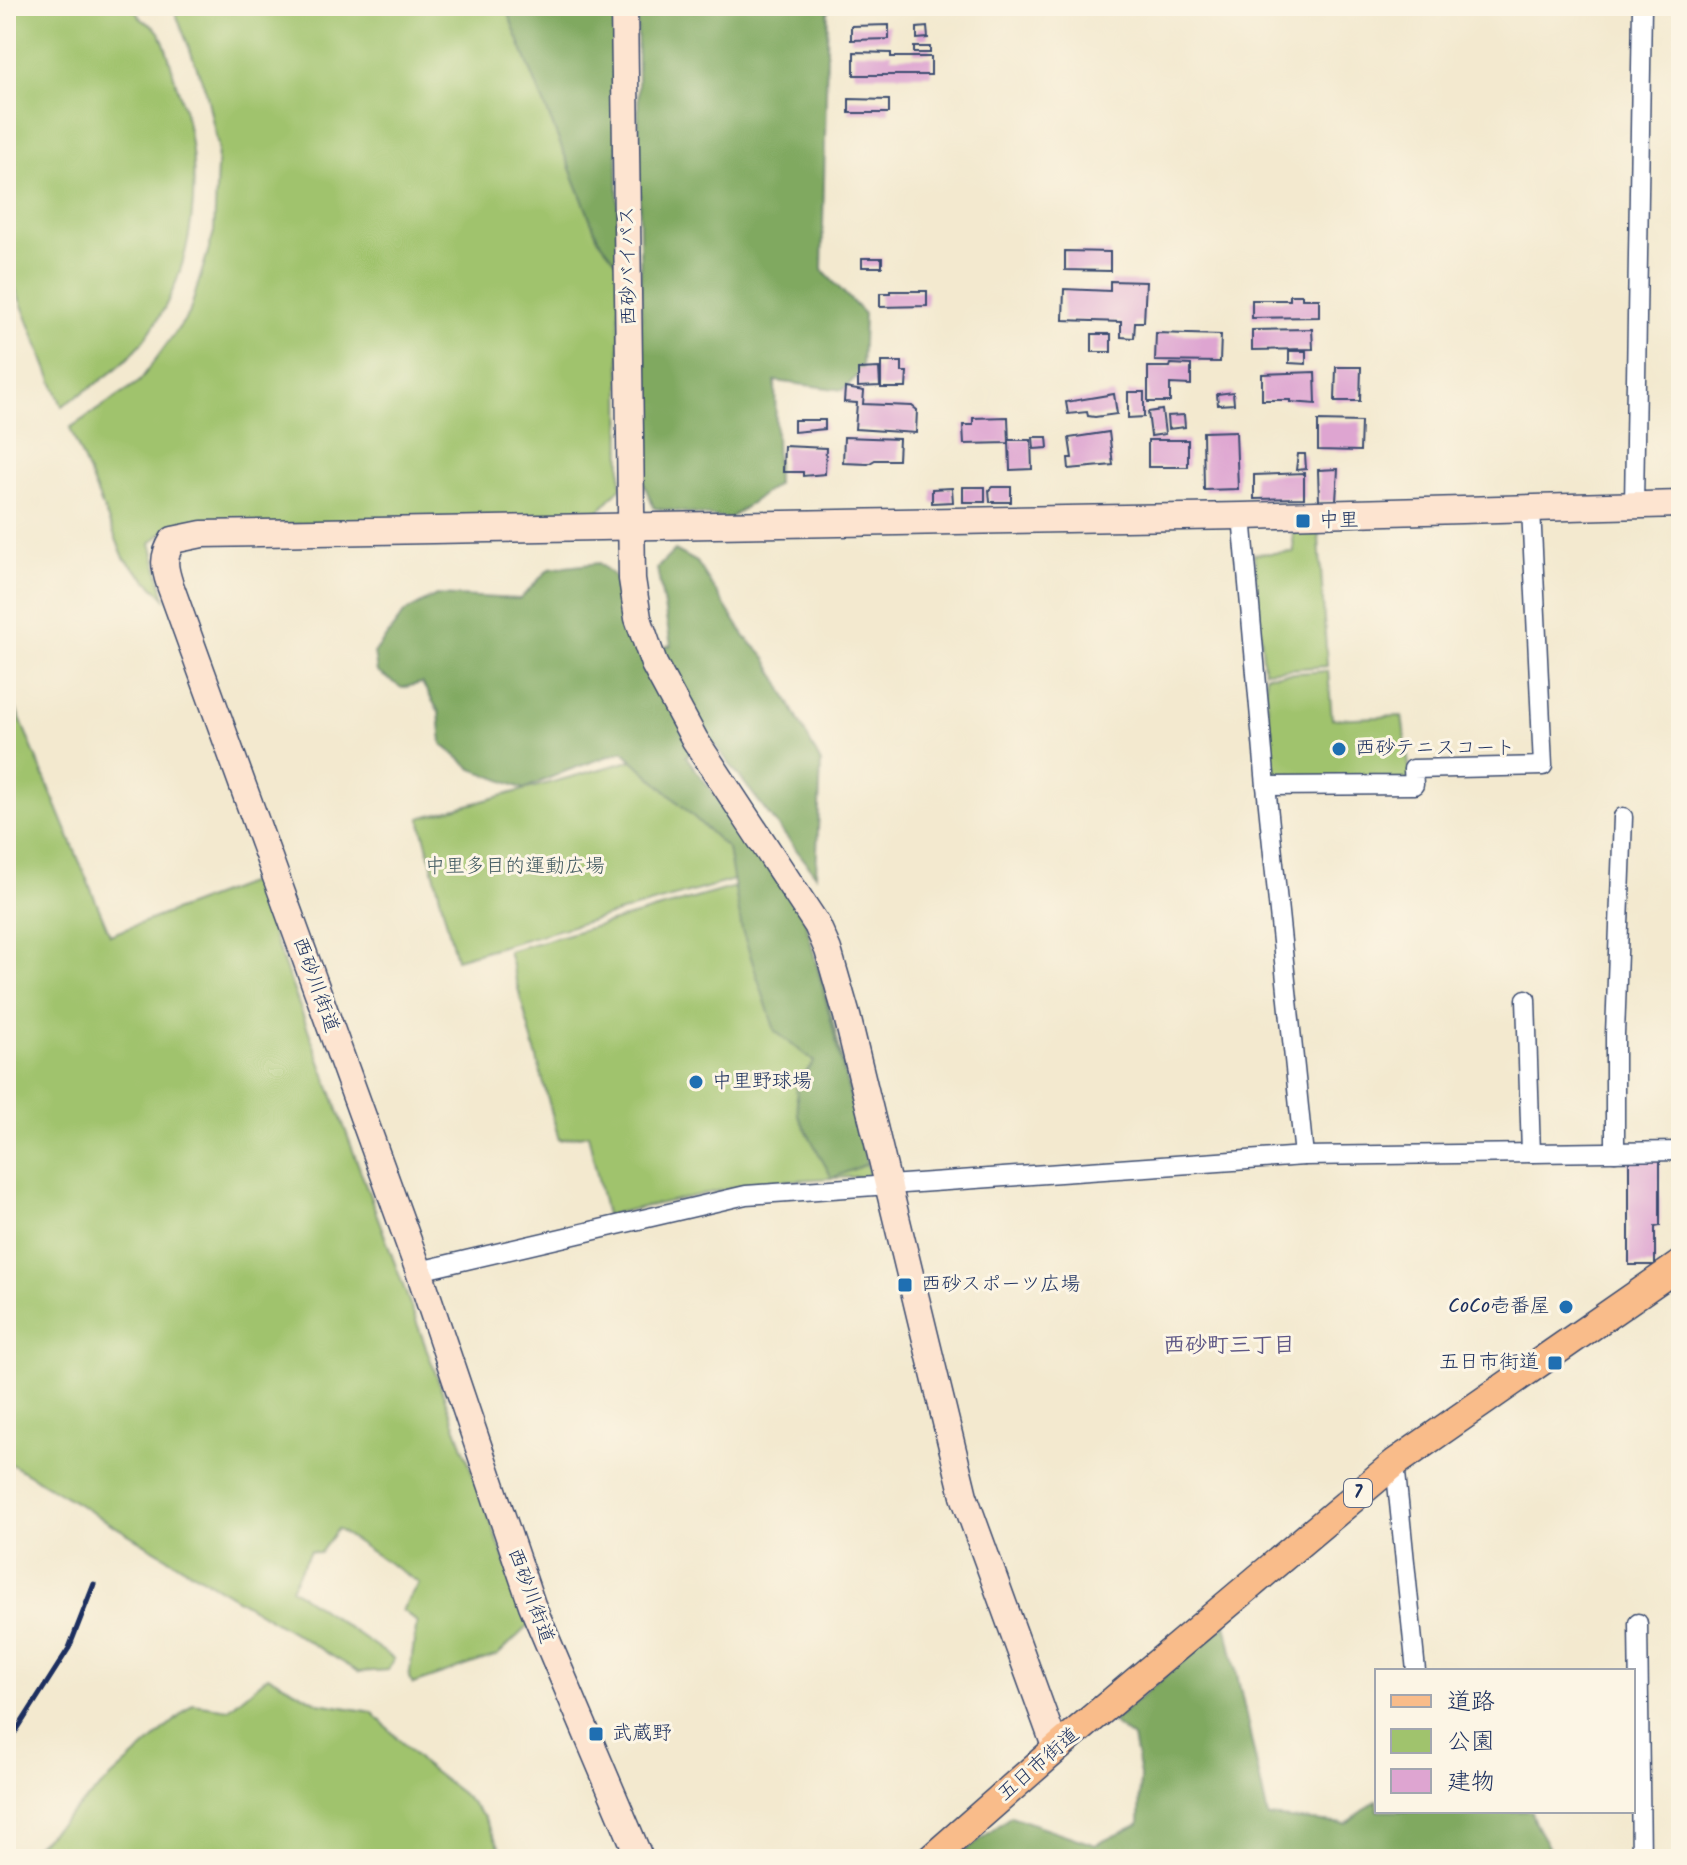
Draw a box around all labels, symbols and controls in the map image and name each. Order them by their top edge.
street label: 西砂バイパス [612,206,646,326]
place label: 中里 [1319,505,1359,537]
marker: 中里 [1294,512,1312,530]
place label: 西砂テニスコート [1355,733,1515,765]
marker: 西砂テニスコート [1330,740,1348,758]
park label: 中里多目的運動広場 [425,851,605,883]
street label: 西砂川街道 [283,933,347,1037]
place label: 中里野球場 [712,1066,812,1098]
marker: 中里野球場 [687,1073,705,1091]
place label: 西砂スポーツ広場 [921,1269,1081,1301]
marker: 西砂スポーツ広場 [896,1276,914,1294]
place label: CoCo壱番屋 [1448,1291,1550,1323]
marker: CoCo壱番屋 [1557,1298,1575,1316]
district label: 西砂町三丁目 [1163,1329,1295,1364]
place label: 五日市街道 [1439,1347,1539,1379]
marker: 五日市街道 [1546,1354,1564,1372]
road number: 7 [1344,1479,1372,1507]
street label: 西砂川街道 [498,1544,562,1648]
legend [1375,1669,1635,1813]
text: 道路 [1447,1683,1495,1722]
place label: 武蔵野 [612,1718,672,1750]
street label: 五日市街道 [991,1720,1087,1810]
text: 公園 [1447,1723,1495,1762]
marker: 武蔵野 [587,1725,605,1743]
text: 建物 [1447,1763,1495,1802]

